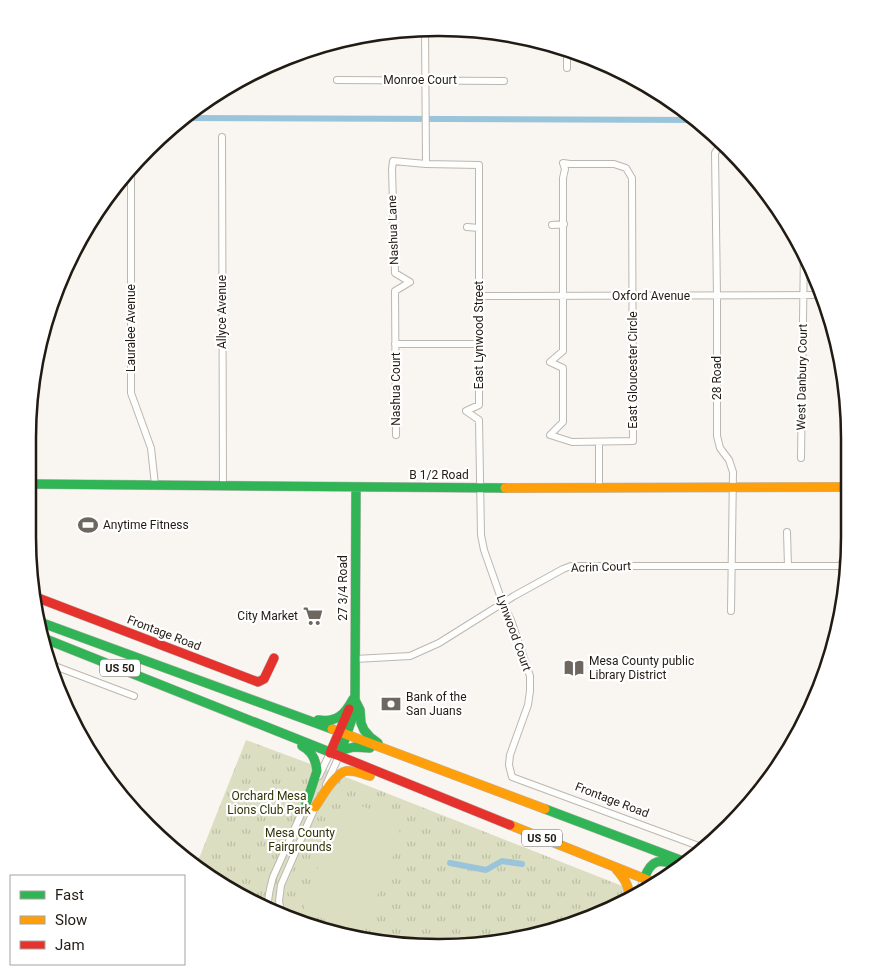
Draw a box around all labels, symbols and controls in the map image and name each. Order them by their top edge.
street label: Monroe Court [383,73,457,87]
street label: Nashua Lane [385,195,401,265]
street label: Allyce Avenue [215,275,229,349]
street label: East Lynwood Street [472,281,486,389]
street label: Lauralee Avenue [124,284,138,372]
street label: Oxford Avenue [612,289,690,303]
street label: East Gloucester Circle [626,311,640,429]
street label: West Danbury Court [794,323,810,430]
street label: Nashua Court [389,352,403,426]
street label: 28 Road [710,356,724,400]
street label: B 1/2 Road [409,468,469,482]
sports icon: Anytime Fitness [77,514,99,536]
place label: Anytime Fitness [103,518,189,532]
street label: 27 3/4 Road [336,555,350,621]
street label: Acrin Court [571,559,631,575]
street label: Lynwood Court [494,593,534,673]
supermarket icon: City Market [302,605,324,627]
place label: City Market [237,609,298,623]
street label: Frontage Road [125,612,203,654]
place label: Mesa County public Library District [589,654,694,682]
library icon: Mesa County public Library District [563,657,585,679]
road number: US 50 [100,660,140,676]
place label: Bank of the San Juans [406,690,467,718]
bank icon: Bank of the San Juans [380,693,402,715]
street label: Frontage Road [573,779,651,821]
park label: Orchard Mesa Lions Club Park [227,789,312,817]
park label: Mesa County Fairgrounds [265,826,335,854]
road number: US 50 [522,830,562,846]
legend [10,875,185,965]
text: Fast [55,886,84,904]
text: Slow [55,911,87,929]
text: Jam [55,936,85,954]

